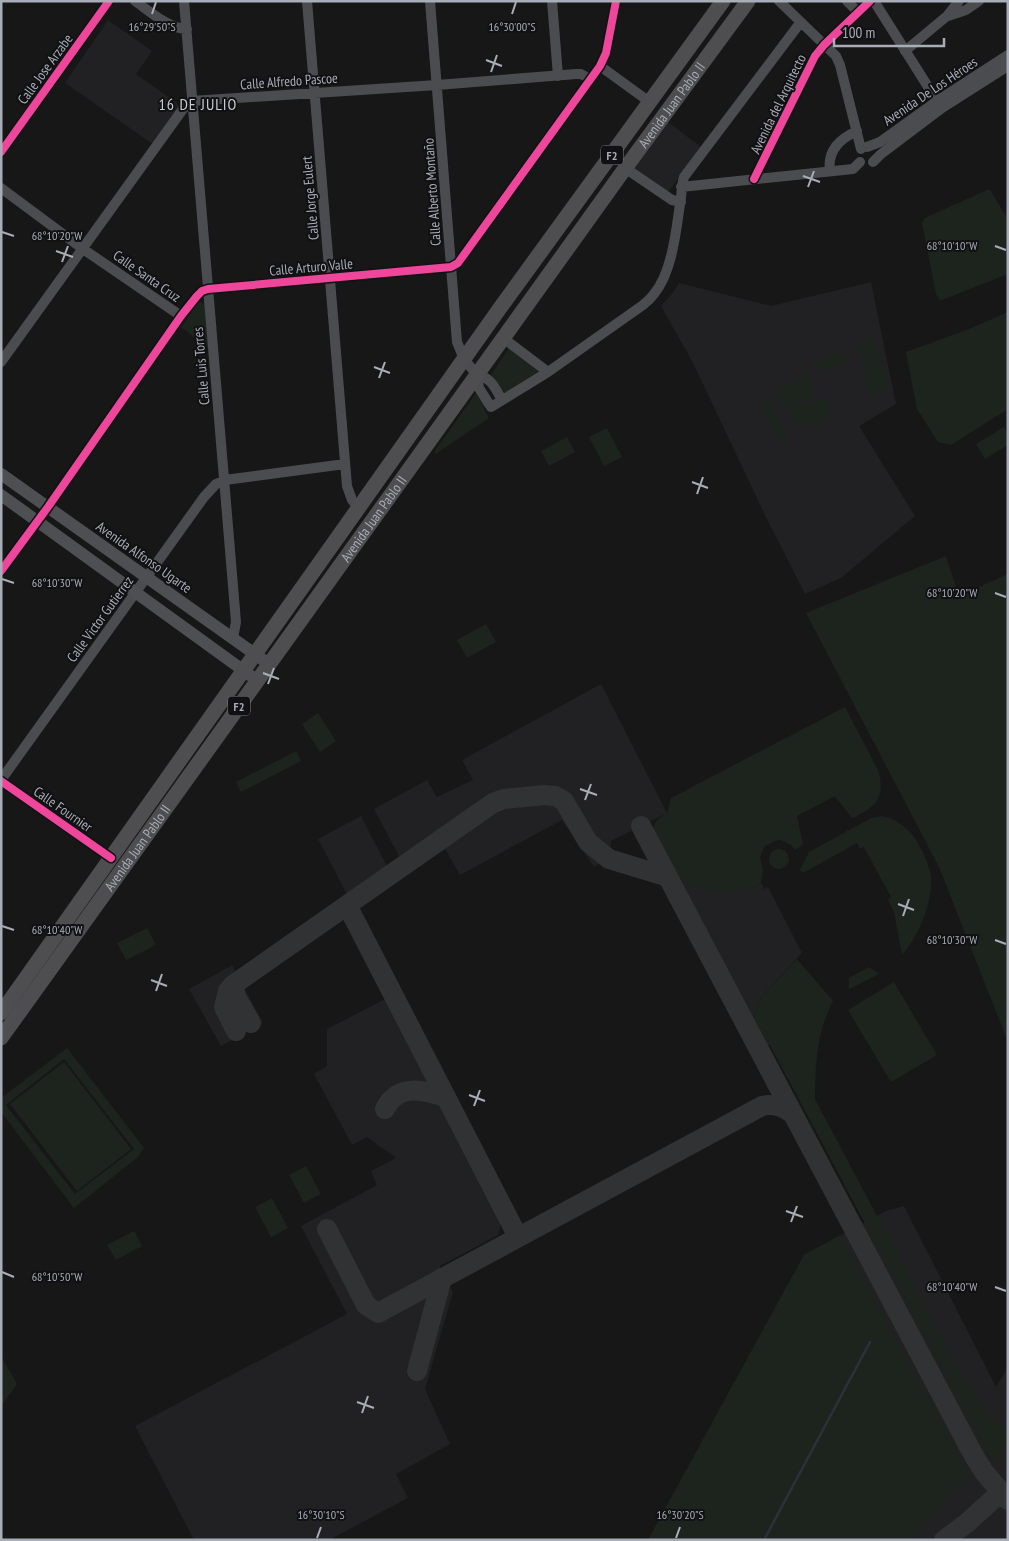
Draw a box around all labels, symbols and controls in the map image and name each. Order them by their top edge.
scale bar [834,15,944,47]
text: 16°29'50"S [128,19,176,34]
text: 16°30'00"S [488,19,536,34]
text: 100 m [842,23,875,42]
street label: Calle Jose Arzabe [13,30,77,108]
street label: Avenida del Arquitecto [746,51,810,157]
street label: Avenida De Los Héroes [879,53,981,129]
street label: Avenida Juan Pablo II [634,59,709,151]
street label: Calle Alfredo Pascoe [240,69,339,93]
district label: 16 DE JULIO [159,94,237,114]
street label: Calle Alberto Montaño [419,137,445,247]
road number: F2 [601,146,623,164]
street label: Calle Jorge Eulert [297,155,323,241]
text: 68°10'20"W [32,228,82,243]
text: 68°10'10"W [927,238,977,253]
street label: Calle Santa Cruz [110,246,184,306]
street label: Calle Arturo Valle [268,254,354,280]
street label: Calle Luis Torres [189,326,213,406]
street label: Avenida Juan Pablo II [337,472,411,565]
street label: Avenida Alfonso Ugarte [93,517,196,597]
street label: Calle Victor Gutierrez [63,572,137,666]
text: 68°10'30"W [32,575,82,590]
text: 68°10'20"W [927,585,977,600]
road number: F2 [228,696,250,716]
street label: Calle Fournier [30,782,96,836]
street label: Avenida Juan Pablo II [100,801,174,895]
text: 68°10'40"W [32,922,82,937]
text: 68°10'30"W [927,932,977,947]
text: 68°10'50"W [32,1269,82,1284]
text: 68°10'40"W [927,1279,977,1294]
text: 16°30'10"S [297,1507,345,1522]
text: 16°30'20"S [656,1507,704,1522]

